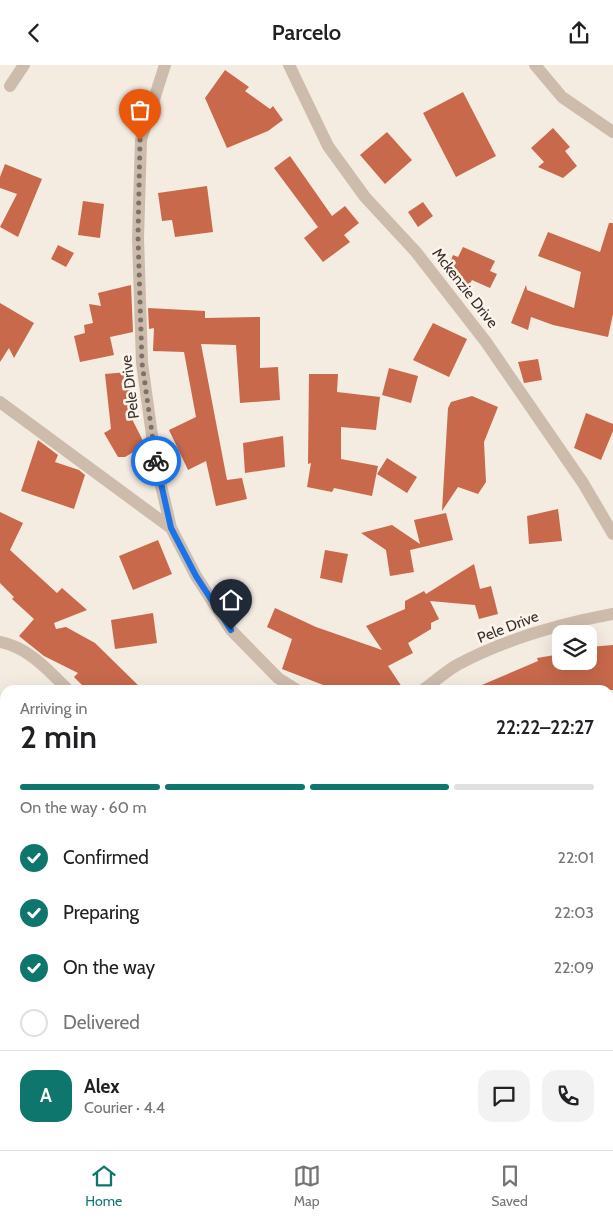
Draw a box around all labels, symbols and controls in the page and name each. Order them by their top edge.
icon: back [20,19,48,47]
text: Parcelo [272,19,341,46]
icon: share [565,19,593,47]
pin [119,89,161,140]
icon: bag [126,96,154,124]
street label: Mckenzie Drive [428,245,502,332]
street label: Pele Drive [117,354,143,420]
courier [131,436,181,486]
icon: bike [142,447,170,475]
pin [210,579,252,630]
icon: home [217,586,245,614]
street label: Pele Drive [475,607,542,647]
map controls [552,625,597,670]
button: layers [552,625,597,670]
text: Arriving in [20,699,87,718]
text: 22:22–22:27 [496,716,594,739]
text: 2 min [20,717,97,756]
text: On the way · 60 m [20,798,146,817]
icon: check [20,844,48,872]
text: Confirmed [63,846,149,869]
text: 22:01 [558,848,594,867]
icon: check [20,899,48,927]
text: Preparing [63,901,139,924]
text: 22:03 [554,903,594,922]
icon: check [20,954,48,982]
text: On the way [63,956,155,979]
text: 22:09 [554,958,594,977]
text: Delivered [63,1011,140,1034]
button: chat [478,1070,530,1122]
button: phone [542,1070,594,1122]
text: Alex [84,1075,120,1098]
text: A [40,1084,52,1107]
text: Courier · 4.4 [84,1098,165,1117]
tab: Home [85,1162,122,1210]
tab: Map [293,1162,321,1210]
tab: Saved [491,1162,528,1210]

